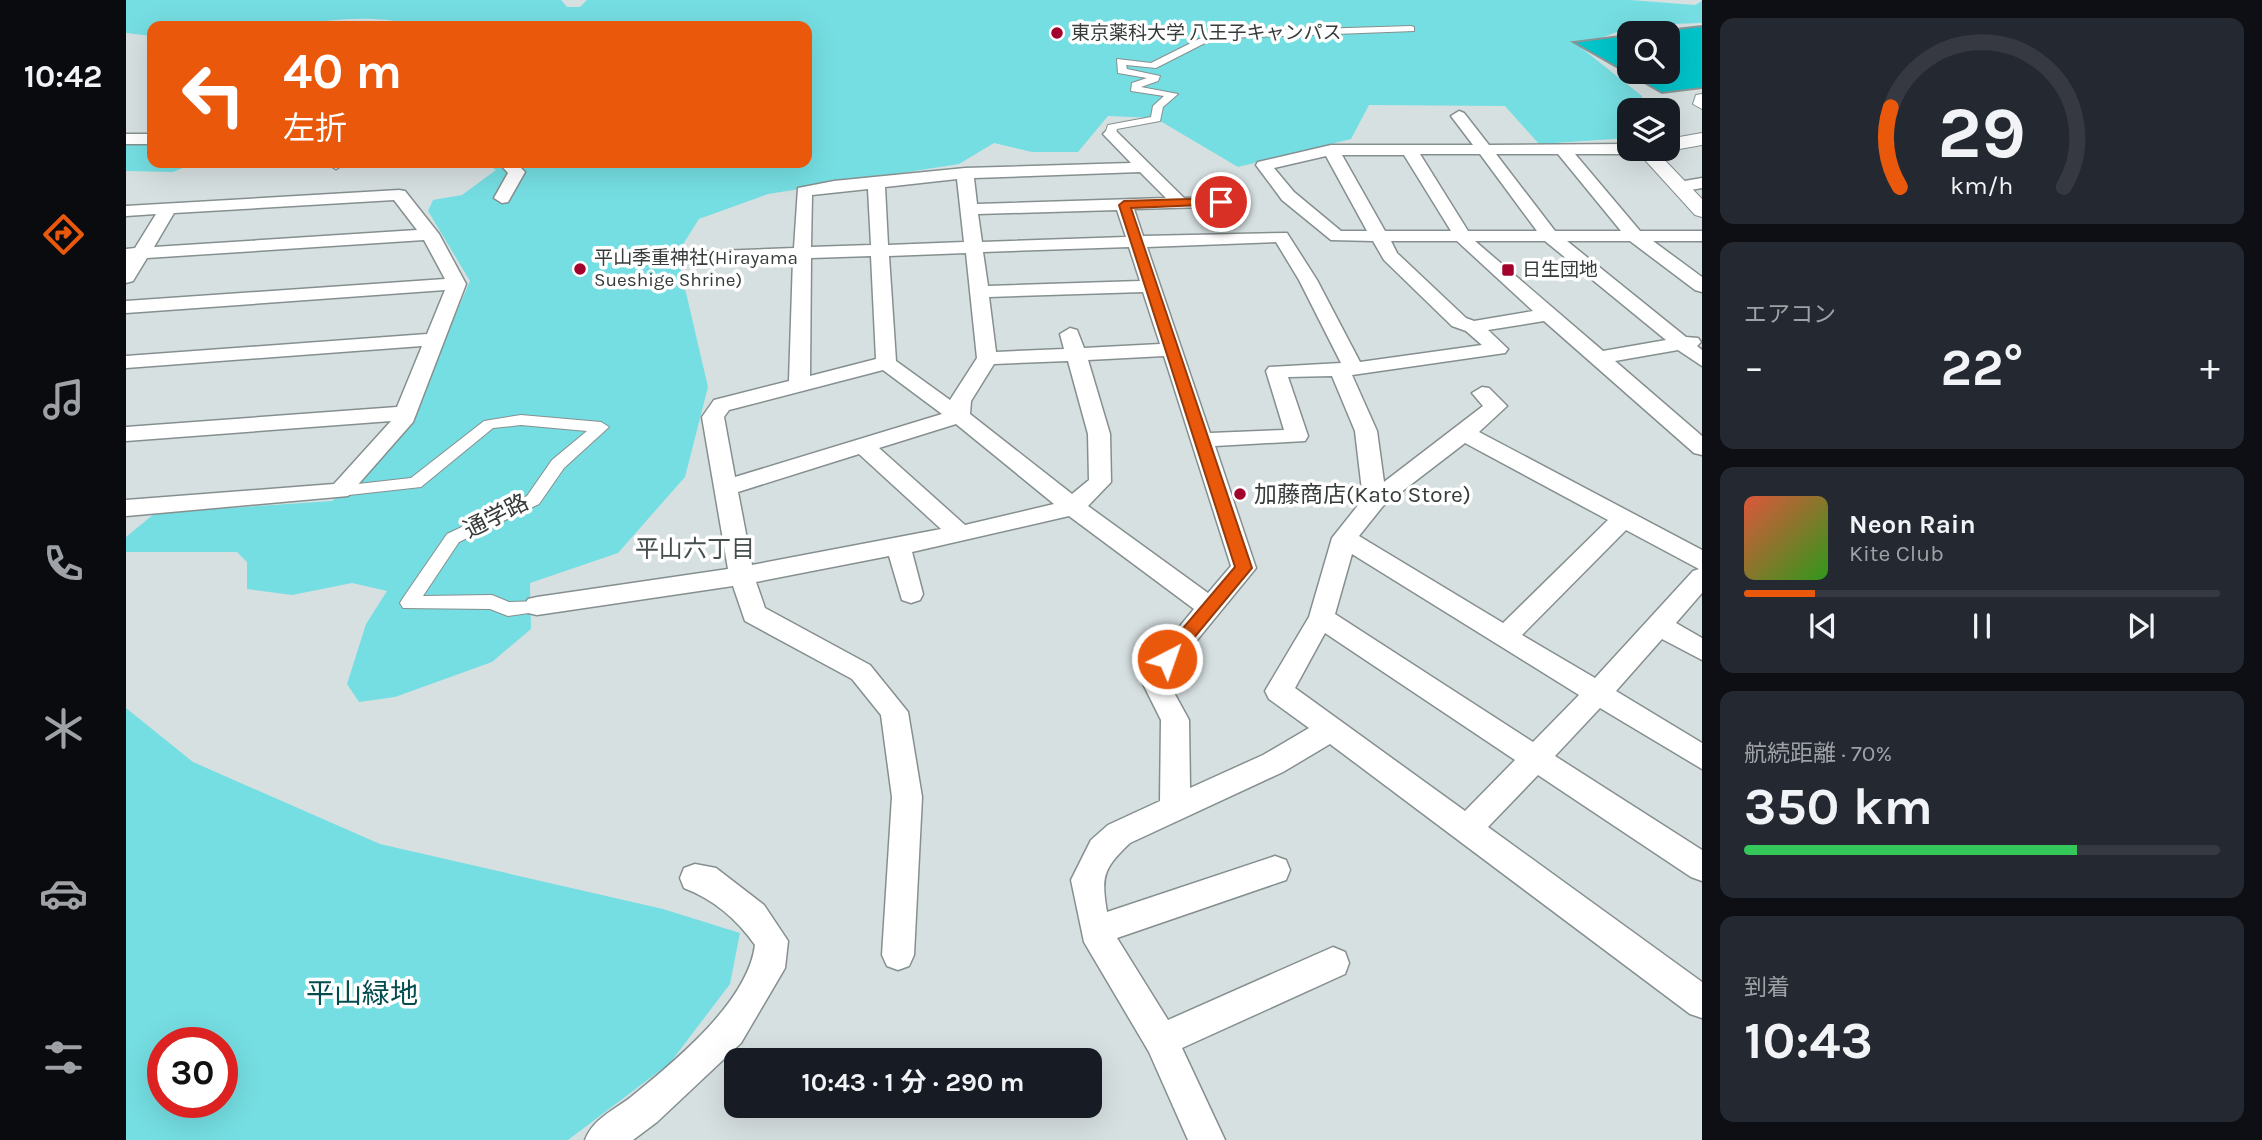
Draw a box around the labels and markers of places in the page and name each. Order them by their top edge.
place label: 東京薬科大学 八王子キャンパス [1071,22,1342,44]
marker: 東京薬科大学 八王子キャンパス [1049,25,1065,41]
pin [1191,172,1251,232]
place label: 平山季重神社(Hirayama Sueshige Shrine) [594,247,798,291]
place label: 日生団地 [1522,259,1598,281]
marker: 平山季重神社(Hirayama Sueshige Shrine) [572,261,588,277]
marker: 日生団地 [1500,262,1516,278]
place label: 加藤商店(Kato Store) [1254,481,1471,508]
marker: 加藤商店(Kato Store) [1232,486,1248,502]

